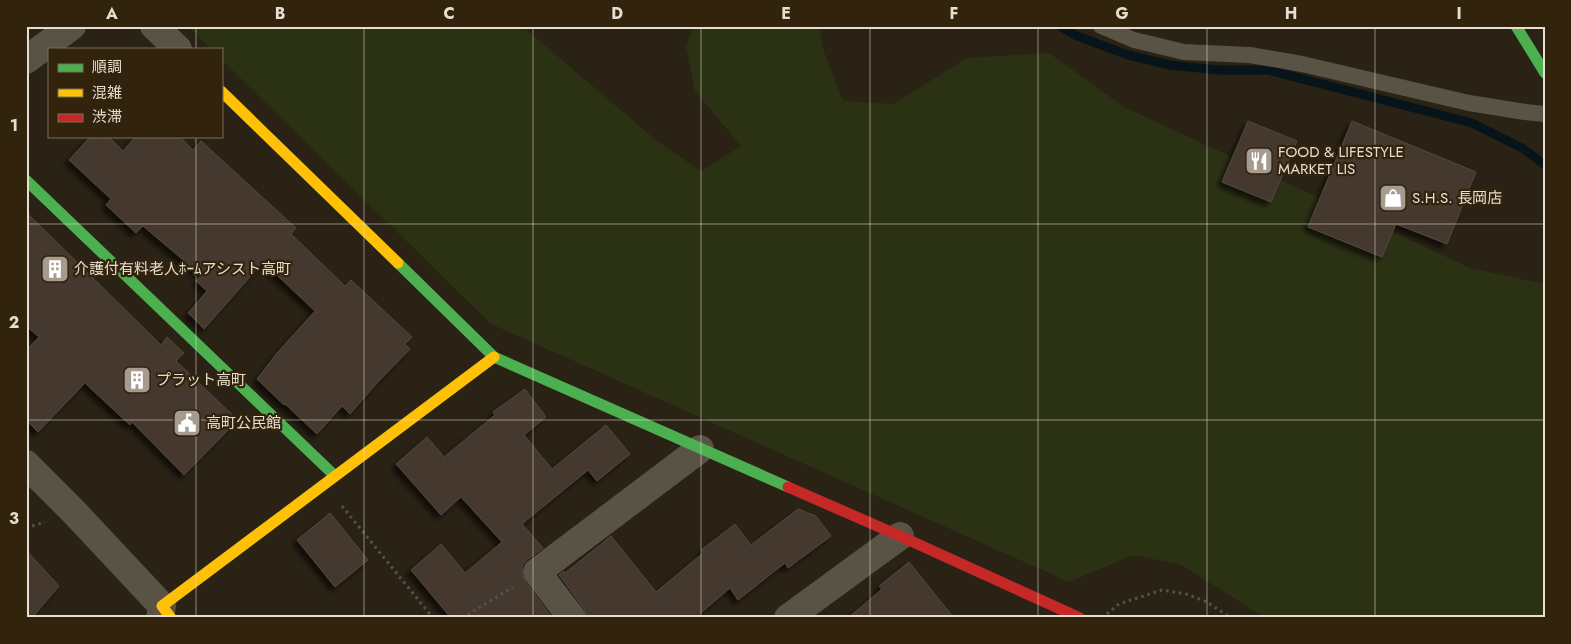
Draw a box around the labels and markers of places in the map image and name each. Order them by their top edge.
place label: FOOD & LIFESTYLE MARKET LIS [1278,141,1404,180]
restaurant icon: FOOD & LIFESTYLE MARKET LIS [1244,146,1274,176]
shop icon: S.H.S. 長岡店 [1378,183,1408,213]
place label: S.H.S. 長岡店 [1412,187,1502,209]
building icon: 介護付有料老人ﾎｰﾑアシスト高町 [40,254,70,284]
place label: 介護付有料老人ﾎｰﾑアシスト高町 [74,258,291,280]
building icon: プラット高町 [122,365,152,395]
place label: プラット高町 [156,369,246,391]
public building icon: 高町公民館 [172,408,202,438]
place label: 高町公民館 [206,412,281,434]

